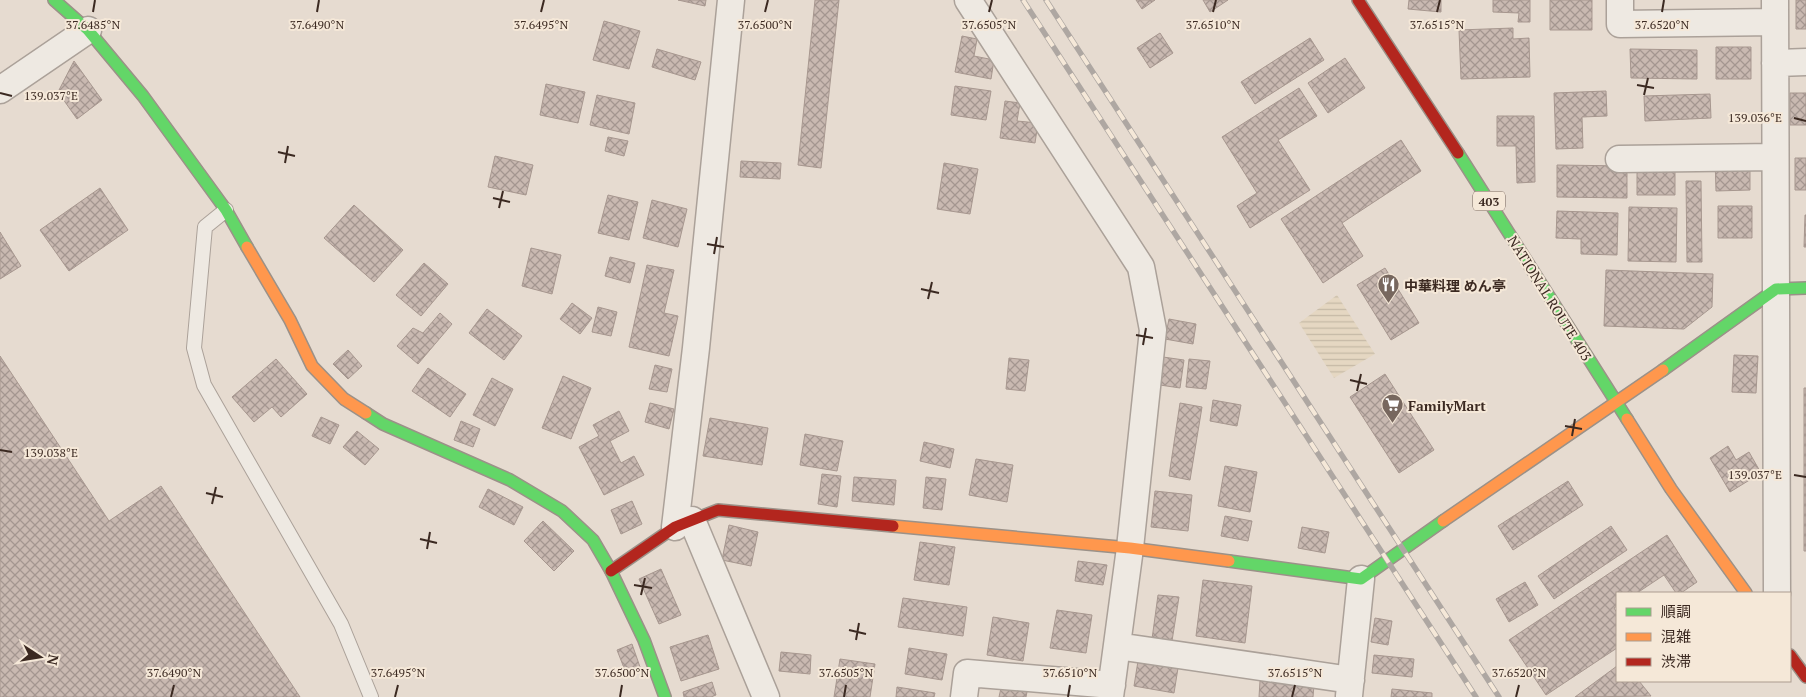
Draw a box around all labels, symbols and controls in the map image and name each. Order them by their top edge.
text: 37.6485°N [66,17,120,32]
text: 37.6490°N [290,17,344,32]
text: 37.6495°N [514,17,568,32]
text: 37.6500°N [738,17,792,32]
text: 37.6505°N [962,17,1016,32]
text: 37.6510°N [1186,17,1240,32]
text: 37.6515°N [1410,17,1464,32]
text: 37.6520°N [1635,17,1689,32]
text: 139.037°E [24,88,78,103]
text: 139.036°E [1728,110,1782,125]
road number: 403 [1473,192,1505,210]
street label: NATIONAL ROUTE 403 [1504,232,1596,364]
restaurant icon: 中華料理 めん亭 [1376,273,1400,304]
place label: 中華料理 めん亭 [1404,276,1506,295]
supermarket icon: FamilyMart [1380,393,1404,424]
place label: FamilyMart [1408,396,1486,415]
text: 139.038°E [24,445,78,460]
text: 139.037°E [1728,467,1782,482]
legend [1616,592,1791,682]
text: 順調 [1661,601,1691,621]
text: 混雑 [1661,626,1691,646]
north arrow [15,632,65,682]
text: 渋滞 [1661,651,1691,671]
text: N [43,653,64,667]
text: 37.6490°N [147,665,201,680]
text: 37.6495°N [371,665,425,680]
text: 37.6500°N [595,665,649,680]
text: 37.6505°N [819,665,873,680]
text: 37.6510°N [1043,665,1097,680]
text: 37.6515°N [1268,665,1322,680]
text: 37.6520°N [1492,665,1546,680]

